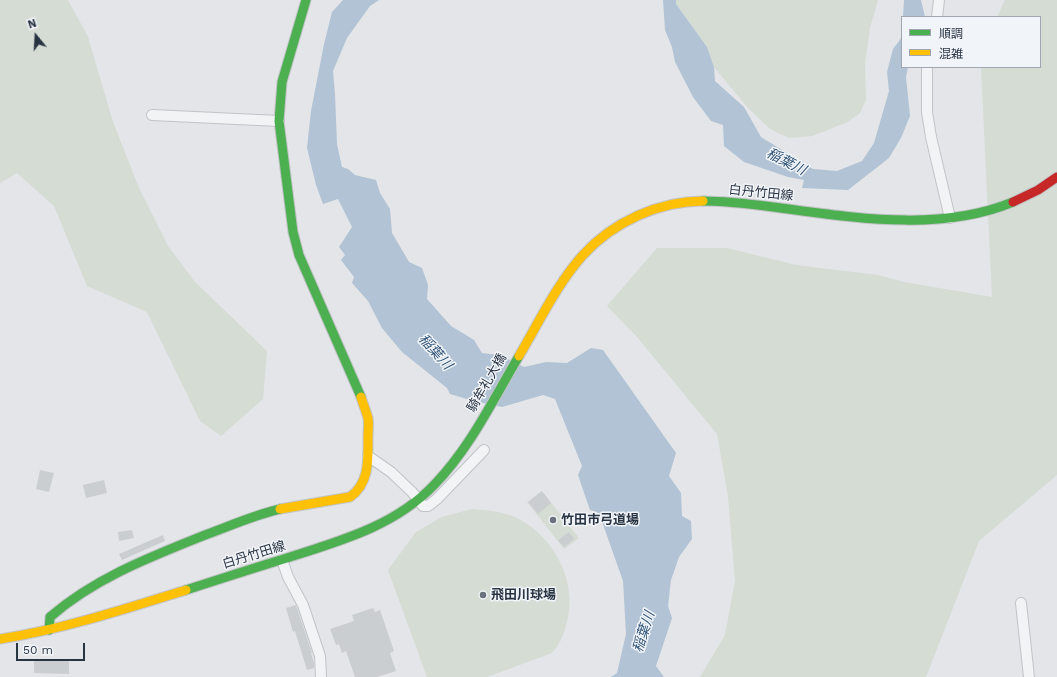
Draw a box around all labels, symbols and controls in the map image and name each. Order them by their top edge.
north arrow [16,16,56,56]
legend [901,16,1041,68]
text: N [26,17,38,32]
text: 順調 [939,27,963,41]
text: 混雑 [939,47,963,61]
water label: 稲葉川 [763,145,809,179]
street label: 白丹竹田線 [728,182,794,204]
water label: 稲葉川 [415,331,455,373]
street label: 騎牟礼大橋 [464,351,510,415]
place label: 竹田市弓道場 [561,512,639,528]
marker: 竹田市弓道場 [548,515,558,525]
street label: 白丹竹田線 [221,538,287,572]
place label: 飛田川球場 [491,587,556,603]
marker: 飛田川球場 [478,590,488,600]
water label: 稲葉川 [630,609,658,655]
scale bar [18,635,87,661]
text: 50 m [23,643,53,657]

